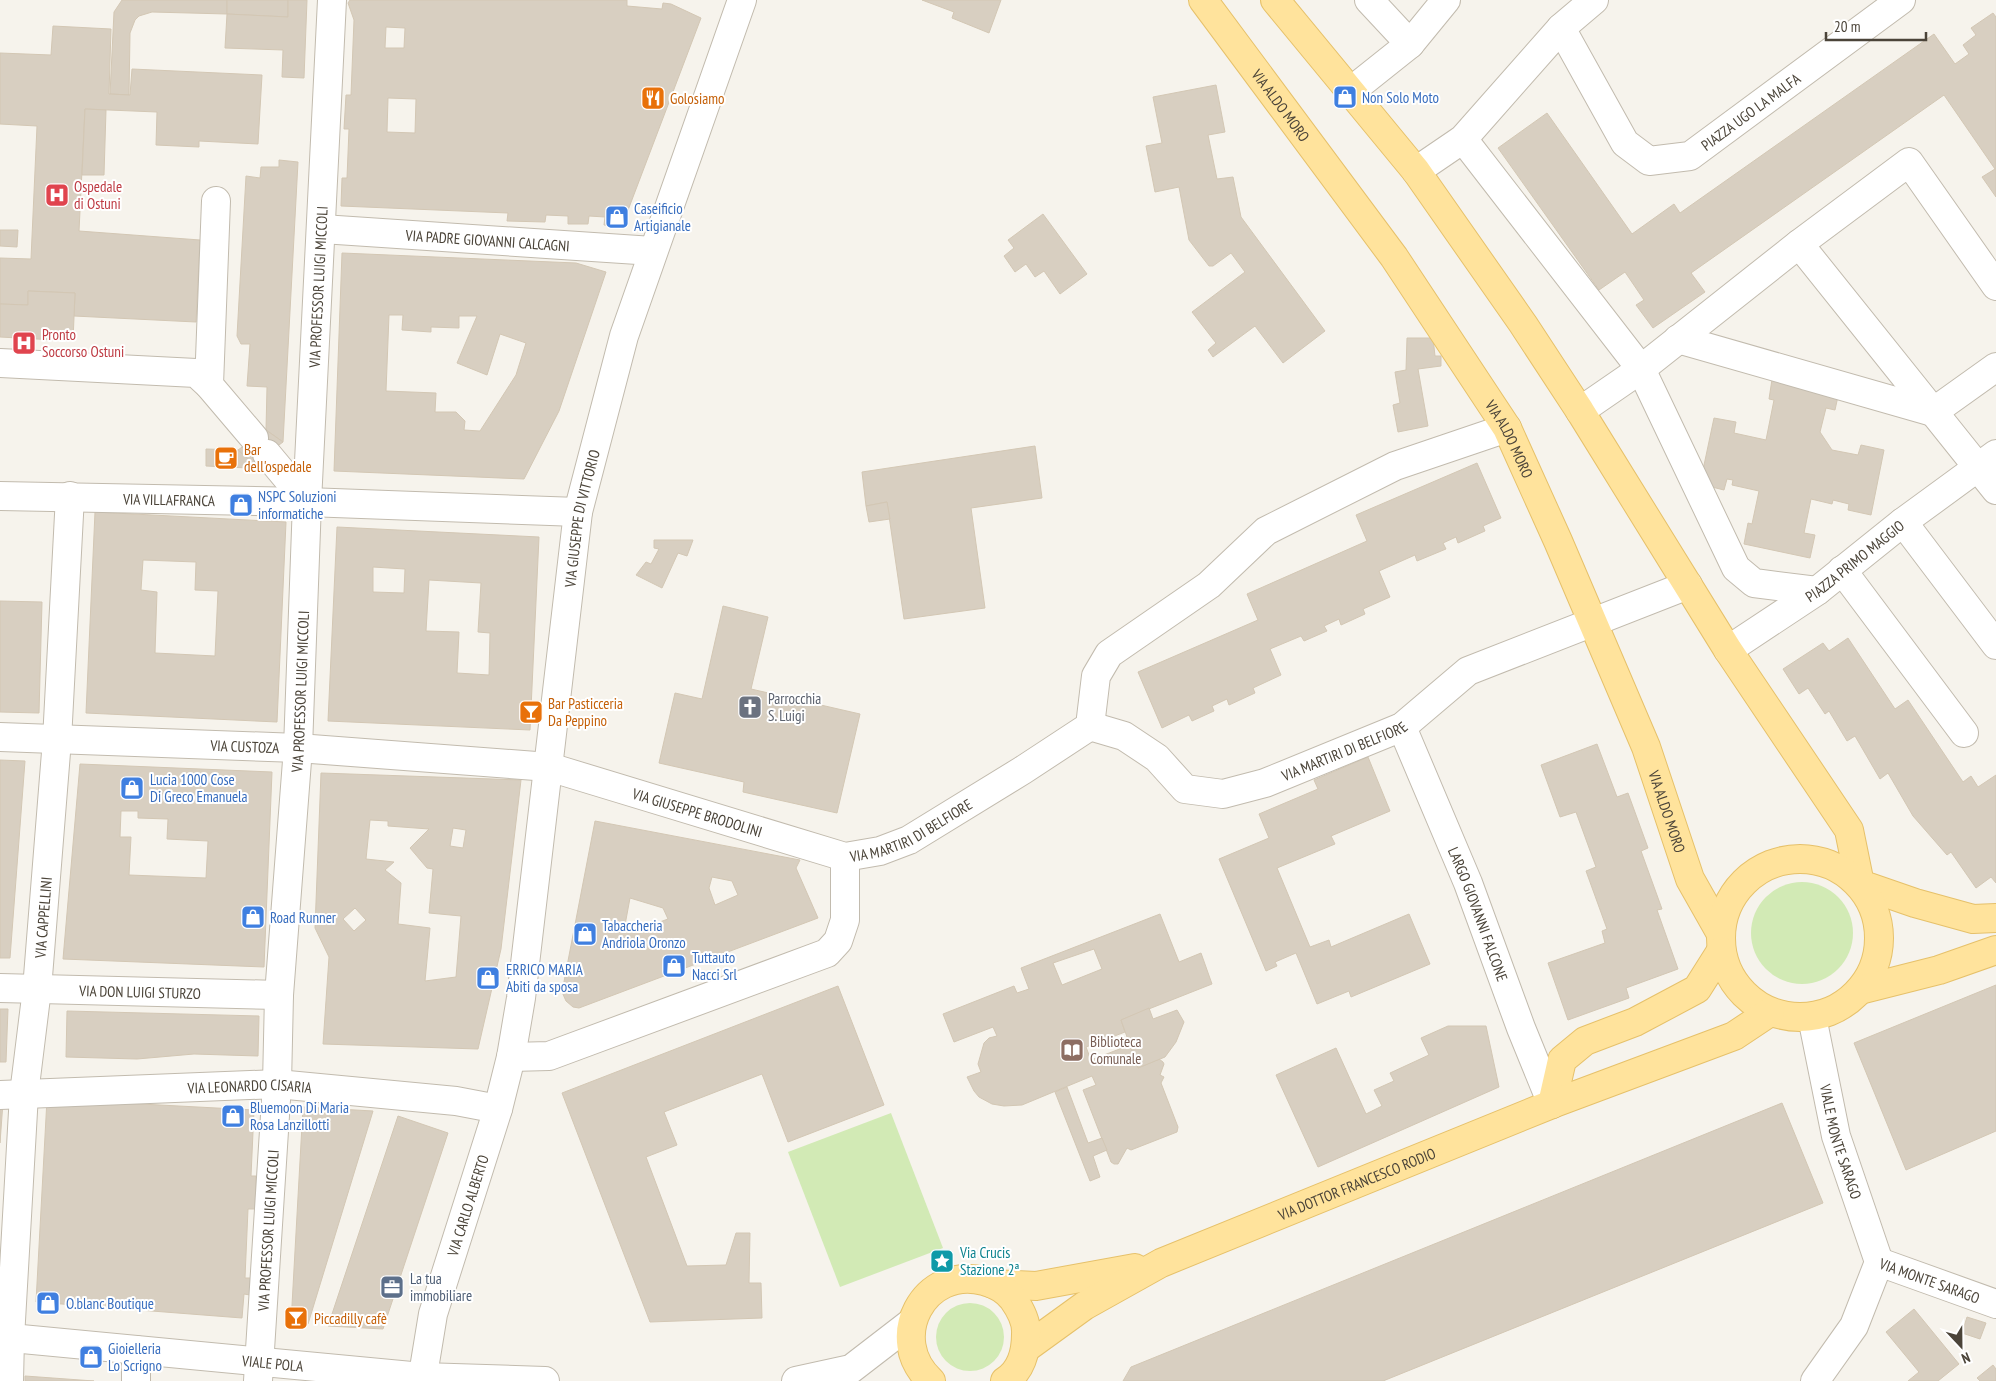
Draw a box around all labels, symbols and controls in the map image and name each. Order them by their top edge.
scale bar [1826,10,1926,42]
text: 20 m [1834,17,1860,36]
street label: VIA ALDO MORO [1247,64,1314,145]
street label: PIAZZA UGO LA MALFA [1697,68,1804,154]
shop icon: Non Solo Moto [1332,84,1358,110]
restaurant icon: Golosiamo [640,85,666,111]
place label: Non Solo Moto [1362,88,1439,107]
place label: Golosiamo [670,89,724,108]
place label: Ospedale di Ostuni [74,177,122,213]
hospital icon: Ospedale di Ostuni [44,182,70,208]
place label: Caseificio Artigianale [634,199,691,235]
shop icon: Caseificio Artigianale [604,204,630,230]
street label: VIA PROFESSOR LUIGI MICCOLI [304,205,331,369]
street label: VIA PADRE GIOVANNI CALCAGNI [404,225,570,255]
place label: Pronto Soccorso Ostuni [42,325,124,361]
hospital icon: Pronto Soccorso Ostuni [11,330,37,356]
street label: VIA ALDO MORO [1481,395,1538,481]
place label: Bar dell'ospedale [244,440,312,476]
cafe icon: Bar dell'ospedale [213,445,239,471]
street label: VIA GIUSEPPE DI VITTORIO [560,447,603,589]
place label: NSPC Soluzioni informatiche [258,487,337,523]
street label: VIA VILLAFRANCA [122,489,216,510]
shop icon: NSPC Soluzioni informatiche [228,492,254,518]
street label: PIAZZA PRIMO MAGGIO [1801,516,1908,606]
street label: VIA PROFESSOR LUIGI MICCOLI [287,610,313,774]
place label: Parrocchia S. Luigi [768,689,821,725]
place label: Bar Pasticceria Da Peppino [548,694,623,730]
church icon: Parrocchia S. Luigi [737,694,763,720]
bar icon: Bar Pasticceria Da Peppino [518,699,544,725]
street label: VIA MARTIRI DI BELFIORE [1278,717,1411,785]
street label: VIA CUSTOZA [209,735,281,757]
street label: VIA ALDO MORO [1645,767,1690,855]
place label: Lucia 1000 Cose Di Greco Emanuela [150,770,248,806]
shop icon: Lucia 1000 Cose Di Greco Emanuela [119,775,145,801]
street label: VIA GIUSEPPE BRODOLINI [629,783,764,841]
street label: VIA MARTIRI DI BELFIORE [847,794,975,866]
street label: LARGO GIOVANNI FALCONE [1444,844,1513,984]
street label: VIA CAPPELLINI [30,876,55,960]
shop icon: Road Runner [240,904,266,930]
place label: Road Runner [270,908,337,927]
place label: Tabaccheria Andriola Oronzo [602,916,686,952]
shop icon: Tabaccheria Andriola Oronzo [572,921,598,947]
place label: Tuttauto Nacci Srl [692,948,737,984]
shop icon: Tuttauto Nacci Srl [661,953,687,979]
place label: ERRICO MARIA Abiti da sposa [506,960,584,996]
shop icon: ERRICO MARIA Abiti da sposa [475,965,501,991]
street label: VIA DON LUIGI STURZO [78,980,201,1003]
place label: Biblioteca Comunale [1090,1032,1141,1068]
library icon: Biblioteca Comunale [1059,1037,1085,1063]
street label: VIA LEONARDO CISARIA [186,1074,314,1097]
street label: VIALE MONTE SARAGO [1816,1082,1866,1201]
place label: Bluemoon Di Maria Rosa Lanzillotti [250,1098,349,1134]
shop icon: Bluemoon Di Maria Rosa Lanzillotti [220,1103,246,1129]
street label: VIA DOTTOR FRANCESCO RODIO [1274,1143,1438,1224]
street label: VIA PROFESSOR LUIGI MICCOLI [253,1149,282,1313]
street label: VIA CARLO ALBERTO [442,1152,492,1259]
place label: Via Crucis Stazione 2ª [959,1243,1019,1279]
place icon: Via Crucis Stazione 2ª [929,1248,955,1274]
street label: VIA MONTE SARAGO [1876,1253,1983,1307]
place label: La tua immobiliare [410,1269,472,1305]
office icon: La tua immobiliare [379,1274,405,1300]
shop icon: O.blanc Boutique [35,1290,61,1316]
place label: O.blanc Boutique [66,1294,154,1313]
bar icon: Piccadilly cafè [283,1305,309,1331]
place label: Piccadilly cafè [314,1309,387,1328]
north arrow [1936,1321,1986,1371]
place label: Gioielleria Lo Scrigno [108,1339,162,1375]
shop icon: Gioielleria Lo Scrigno [78,1344,104,1370]
text: N [1959,1348,1973,1368]
street label: VIALE POLA [240,1350,305,1375]

